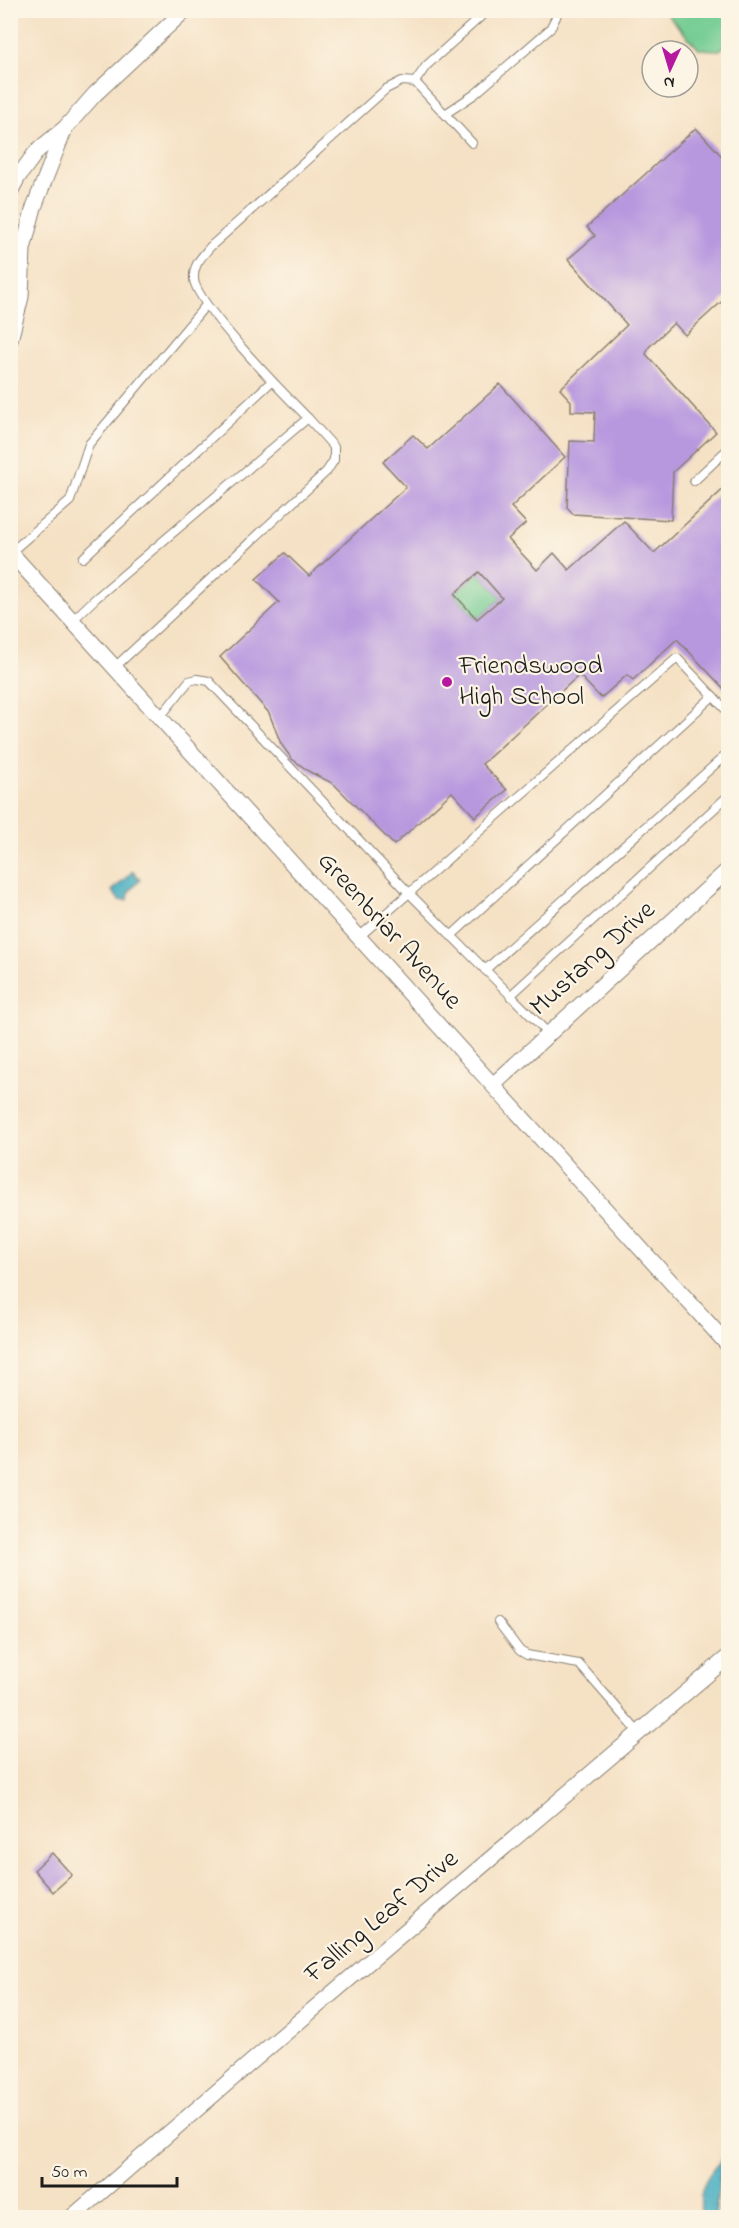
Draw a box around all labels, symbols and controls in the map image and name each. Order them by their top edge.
north arrow [640,39,700,99]
text: N [663,70,675,94]
place label: Friendswood High School [458,647,603,717]
marker: Friendswood High School [440,675,454,689]
street label: Greenbriar Avenue [307,843,471,1019]
street label: Mustang Drive [521,891,665,1026]
street label: Falling Leaf Drive [296,1840,468,1994]
scale bar [42,2150,177,2188]
text: 50 m [51,2160,88,2186]

